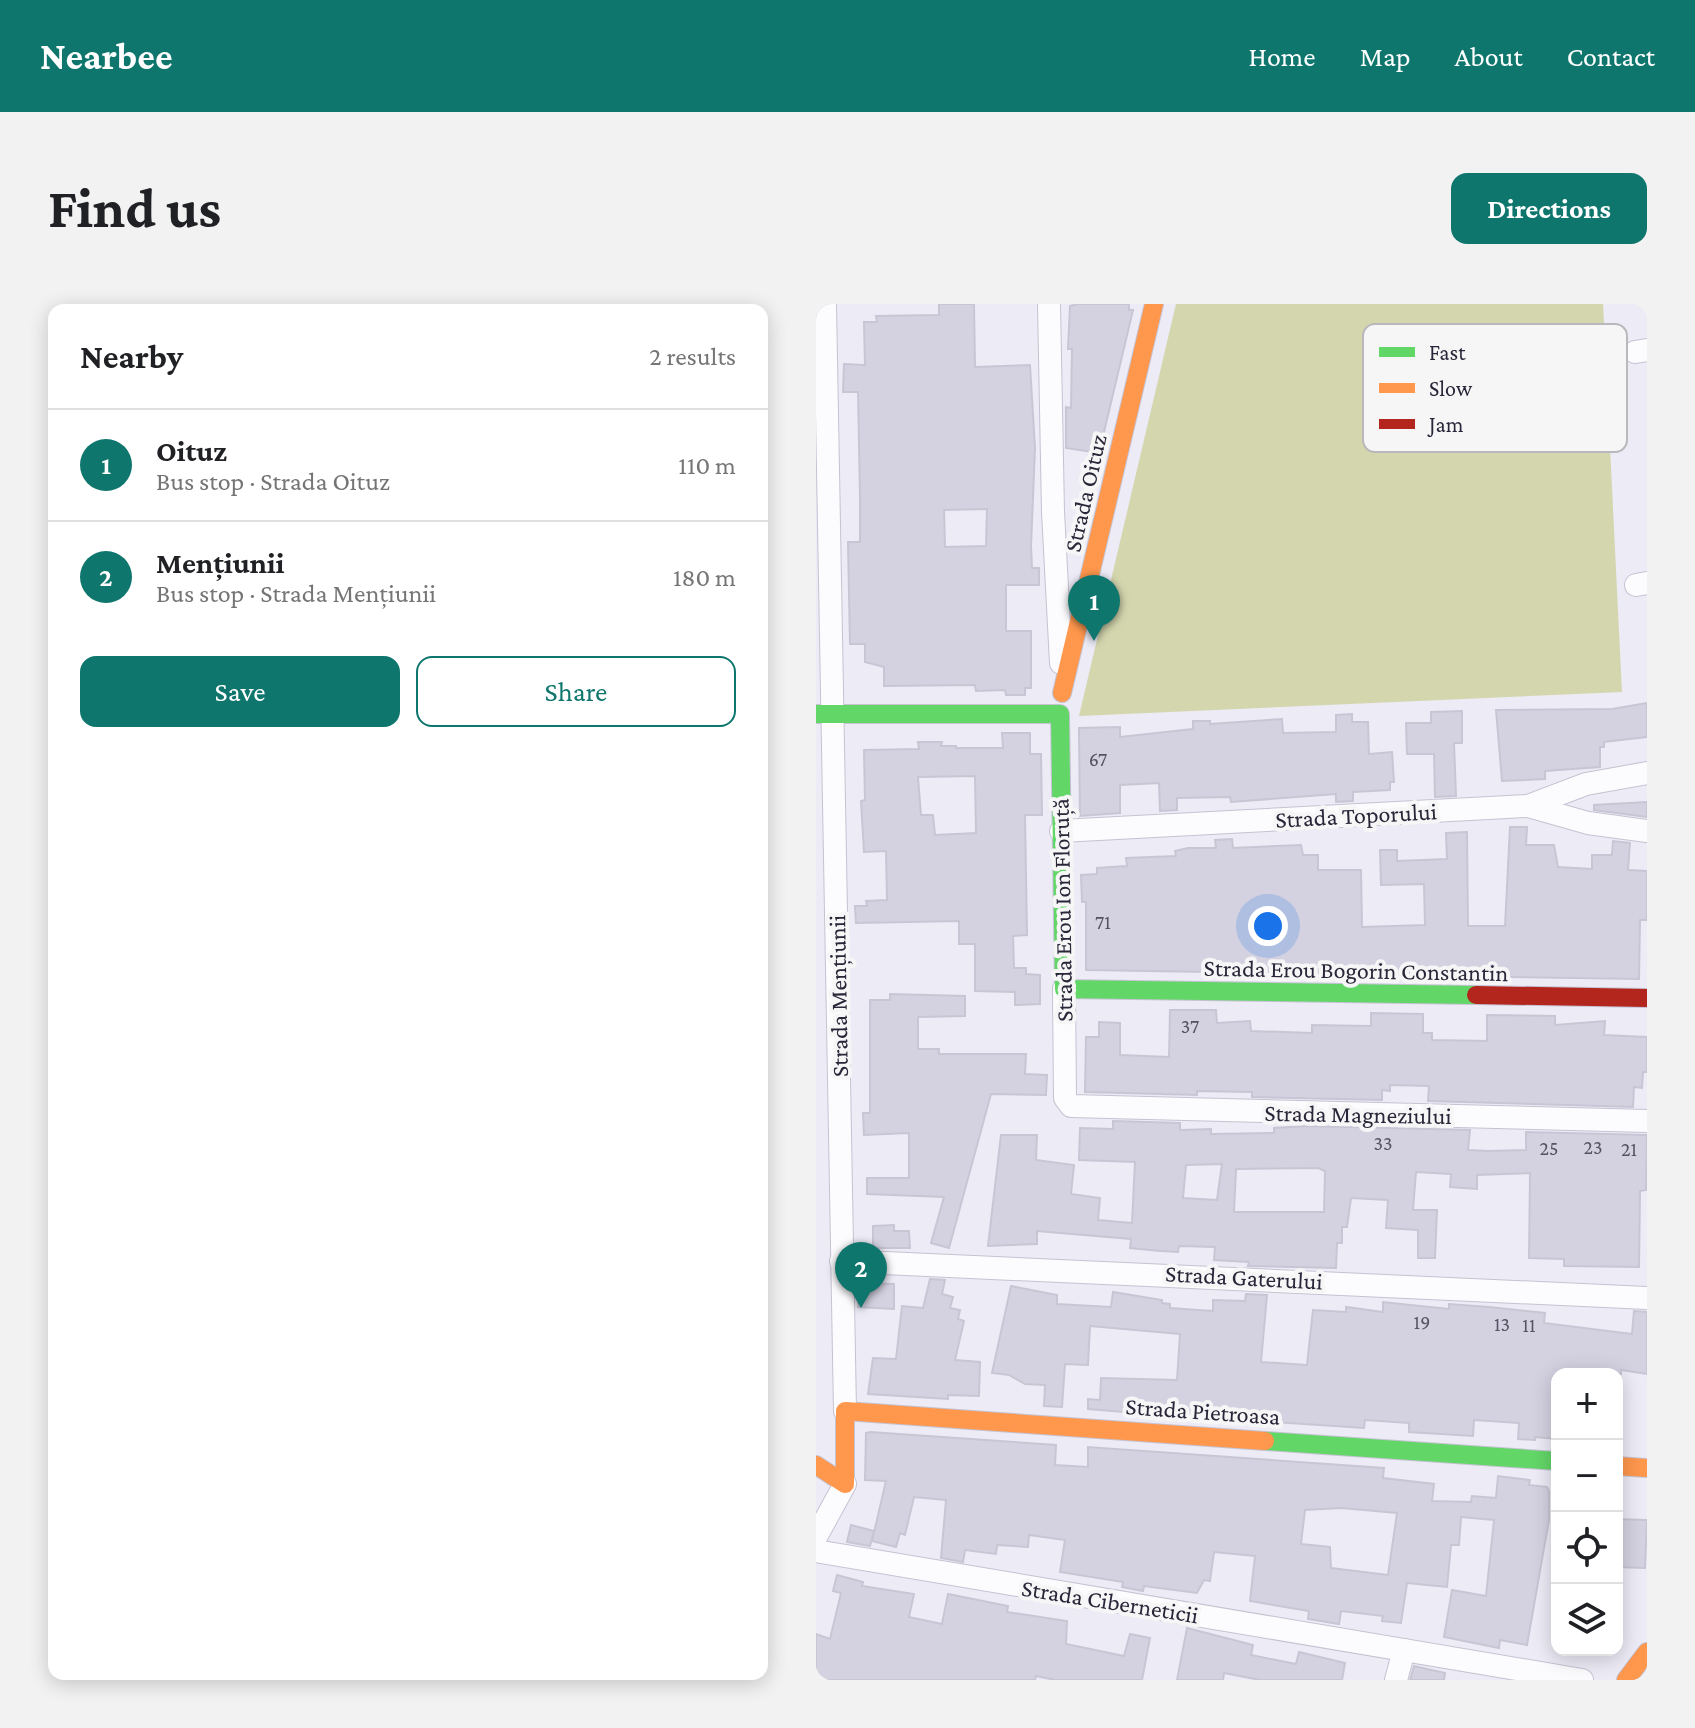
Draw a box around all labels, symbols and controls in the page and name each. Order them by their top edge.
text: Nearbee [40,35,173,77]
text: Home [1249,41,1316,72]
text: Map [1360,41,1411,72]
text: About [1455,41,1523,72]
text: Contact [1567,41,1655,72]
button: Directions [1451,173,1647,244]
text: Find us [48,177,221,239]
legend [1363,324,1627,452]
text: Nearby [80,338,183,375]
text: Fast [1429,340,1466,365]
text: 2 results [649,342,736,371]
text: Slow [1429,376,1473,401]
text: Jam [1427,412,1464,437]
street label: Strada Oituz [1058,432,1112,554]
text: Oituz [156,434,227,467]
text: 1 [101,451,111,480]
text: 110 m [678,451,736,480]
text: Bus stop · Strada Oituz [156,467,390,496]
text: Mențiunii [156,546,284,579]
text: 2 [99,563,113,592]
text: 180 m [673,563,736,592]
pin: 1 [1068,575,1120,641]
text: Bus stop · Strada Mențiunii [156,579,436,608]
button: Save [80,656,400,727]
button: Share [416,656,736,727]
house number: 67 [1089,748,1107,770]
street label: Strada Toporului [1275,797,1437,833]
street label: Strada Erou Ion Floruță [1047,798,1079,1022]
your location [1248,906,1288,946]
house number: 71 [1095,911,1111,933]
street label: Strada Mențiunii [823,915,855,1077]
street label: Strada Erou Bogorin Constantin [1203,954,1509,986]
house number: 37 [1181,1015,1199,1037]
street label: Strada Magneziului [1264,1099,1452,1129]
house number: 33 [1374,1132,1392,1154]
house number: 23 [1583,1136,1603,1158]
house number: 25 [1540,1137,1558,1159]
house number: 21 [1621,1138,1637,1160]
pin: 2 [835,1242,887,1308]
street label: Strada Gaterului [1165,1259,1323,1295]
house number: 19 [1414,1311,1430,1333]
house number: 13 [1494,1313,1510,1335]
house number: 11 [1522,1314,1536,1336]
map controls [1551,1368,1623,1656]
button: + [1551,1368,1623,1440]
street label: Strada Pietroasa [1125,1392,1281,1430]
button: − [1551,1440,1623,1512]
button: locate [1551,1512,1623,1584]
street label: Strada Ciberneticii [1020,1574,1200,1628]
button: layers [1551,1584,1623,1656]

